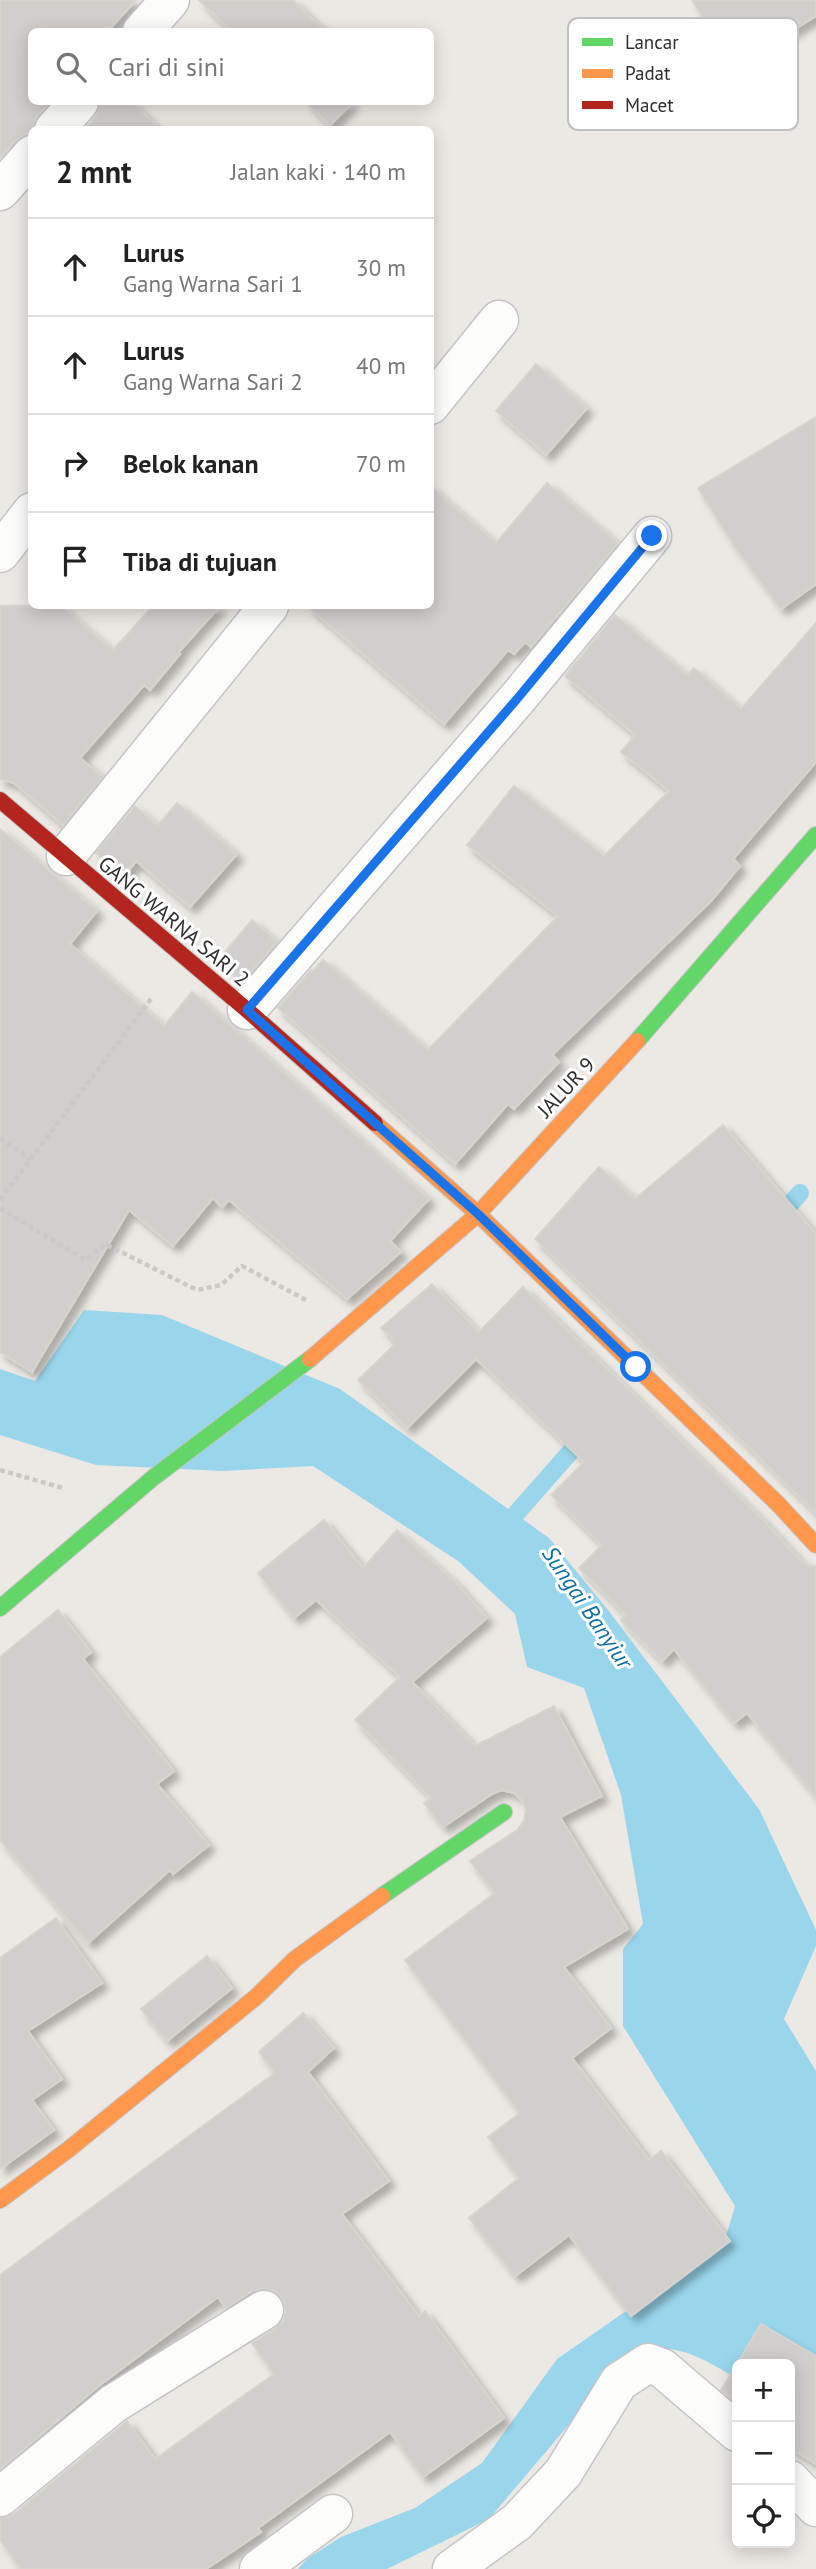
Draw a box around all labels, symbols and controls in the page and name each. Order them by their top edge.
legend [568,18,798,130]
search box [28,28,434,105]
text: Lancar [625,30,679,54]
icon: search [52,48,90,86]
text: Cari di sini [108,50,225,83]
text: Padat [625,61,671,85]
text: Macet [625,93,674,117]
text: 2 mnt [56,152,132,191]
text: Jalan kaki · 140 m [231,157,406,186]
text: Lurus [123,236,184,269]
icon: ahead [56,248,94,286]
text: 30 m [356,253,406,282]
text: Gang Warna Sari 1 [123,269,303,298]
text: Lurus [123,334,184,367]
icon: ahead [56,346,94,384]
text: 40 m [356,351,406,380]
text: Gang Warna Sari 2 [123,367,303,396]
icon: right [56,444,94,482]
text: Belok kanan [123,447,259,480]
text: 70 m [356,449,406,478]
route end [636,520,667,551]
icon: arrive [56,542,94,580]
text: Tiba di tujuan [123,545,277,578]
street label: GANG WARNA SARI 2 [93,850,255,992]
street label: JALUR 9 [531,1051,601,1123]
route start [620,1351,651,1382]
water label: Sungai Banyiur [536,1540,640,1675]
map controls [732,2359,795,2548]
button: + [732,2359,795,2422]
button: − [732,2422,795,2485]
button: locate [732,2485,795,2548]

